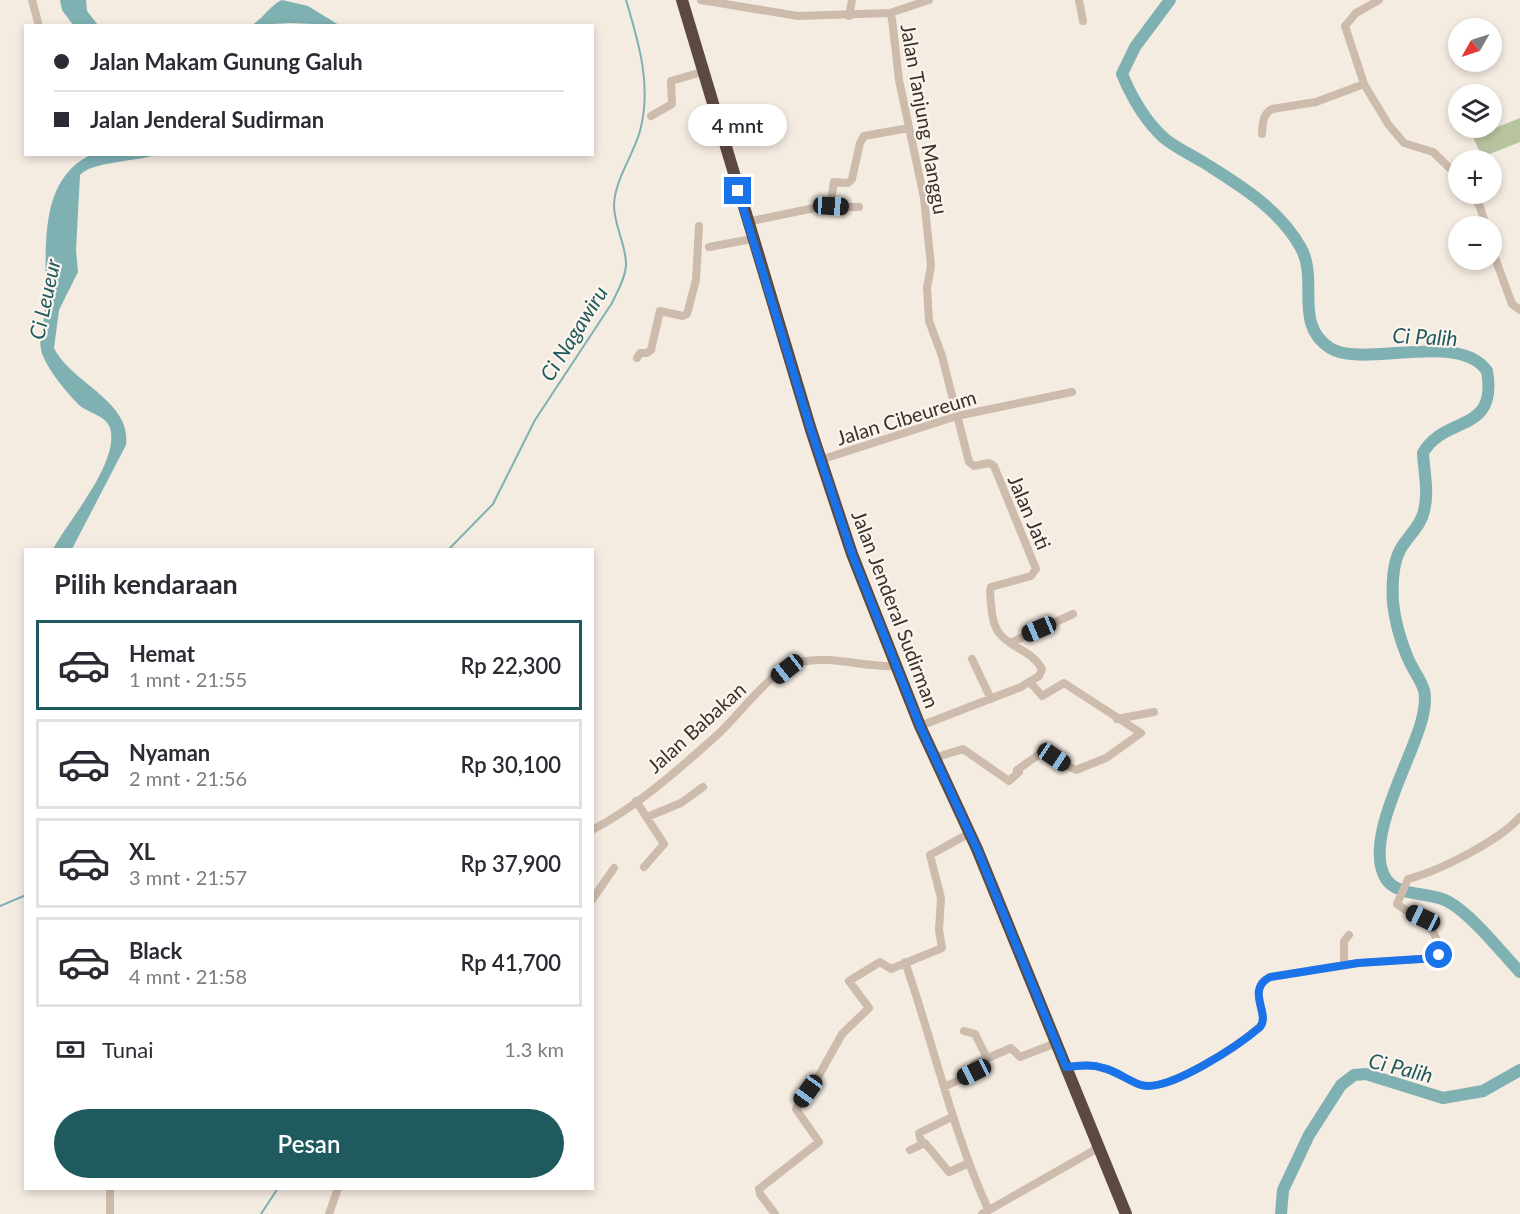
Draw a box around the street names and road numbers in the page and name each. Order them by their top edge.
street label: Jalan Tanjung Manggu [896,22,954,216]
street label: Jalan Cibeureum [833,384,979,450]
street label: Jalan Jati [1004,471,1056,553]
street label: Jalan Jenderal Sudirman [847,507,945,711]
street label: Jalan Babakan [642,677,750,777]

